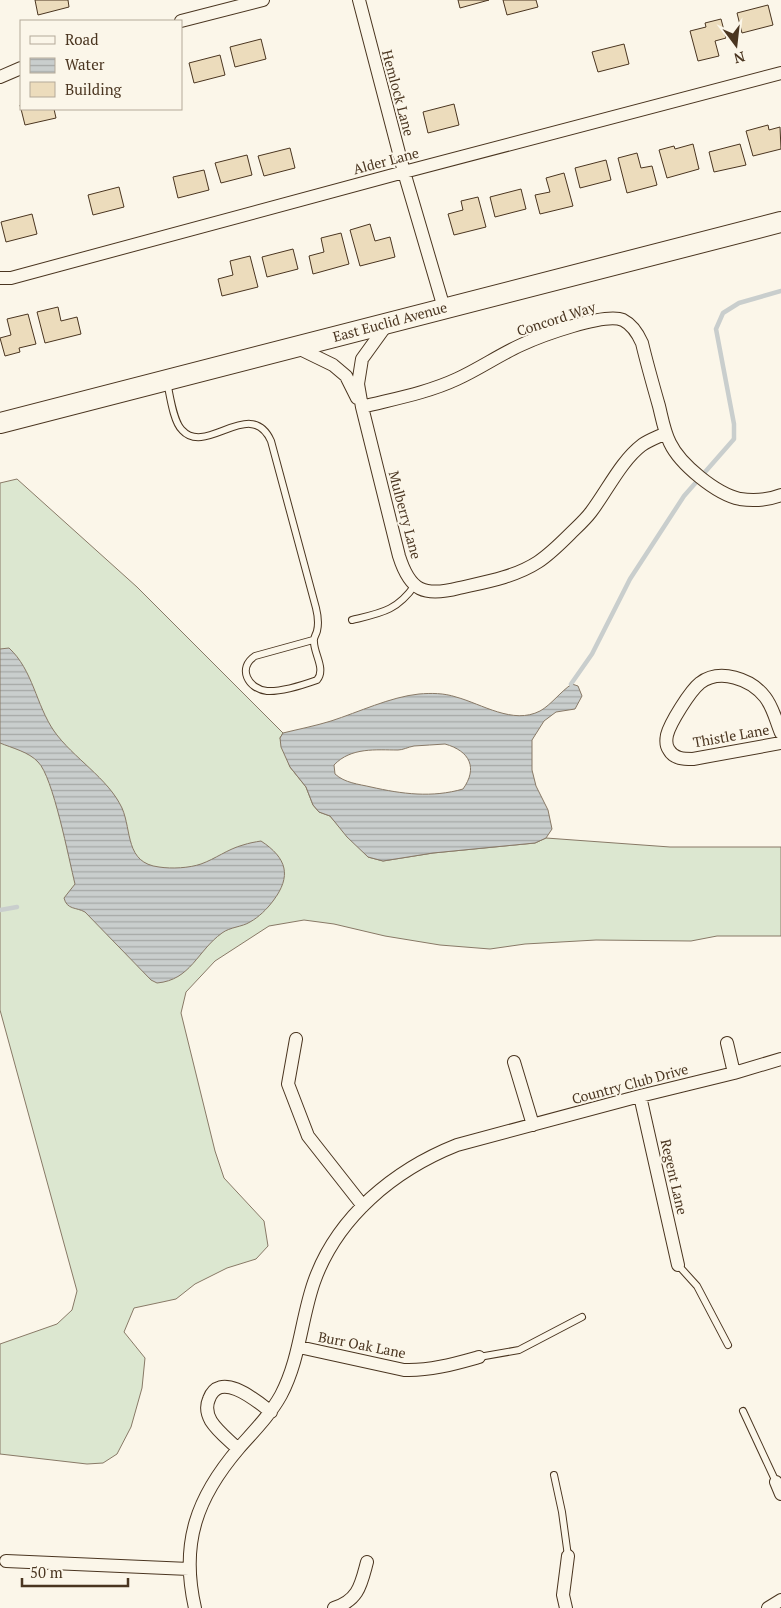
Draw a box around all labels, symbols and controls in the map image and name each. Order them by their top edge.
legend [20,20,182,110]
north arrow [711,20,761,70]
text: Road [65,29,98,49]
text: N [732,47,747,69]
street label: Hemlock Lane [378,48,419,138]
text: Water [65,54,105,74]
text: Building [65,79,123,99]
street label: Alder Lane [351,143,421,178]
street label: East Euclid Avenue [331,297,449,346]
street label: Concord Way [514,297,598,340]
street label: Mulberry Lane [385,469,426,561]
street label: Thistle Lane [691,719,771,752]
street label: Country Club Drive [570,1059,690,1108]
street label: Regent Lane [657,1137,692,1217]
street label: Burr Oak Lane [317,1327,408,1362]
scale bar [22,1556,129,1588]
text: 50 m [30,1562,63,1582]

